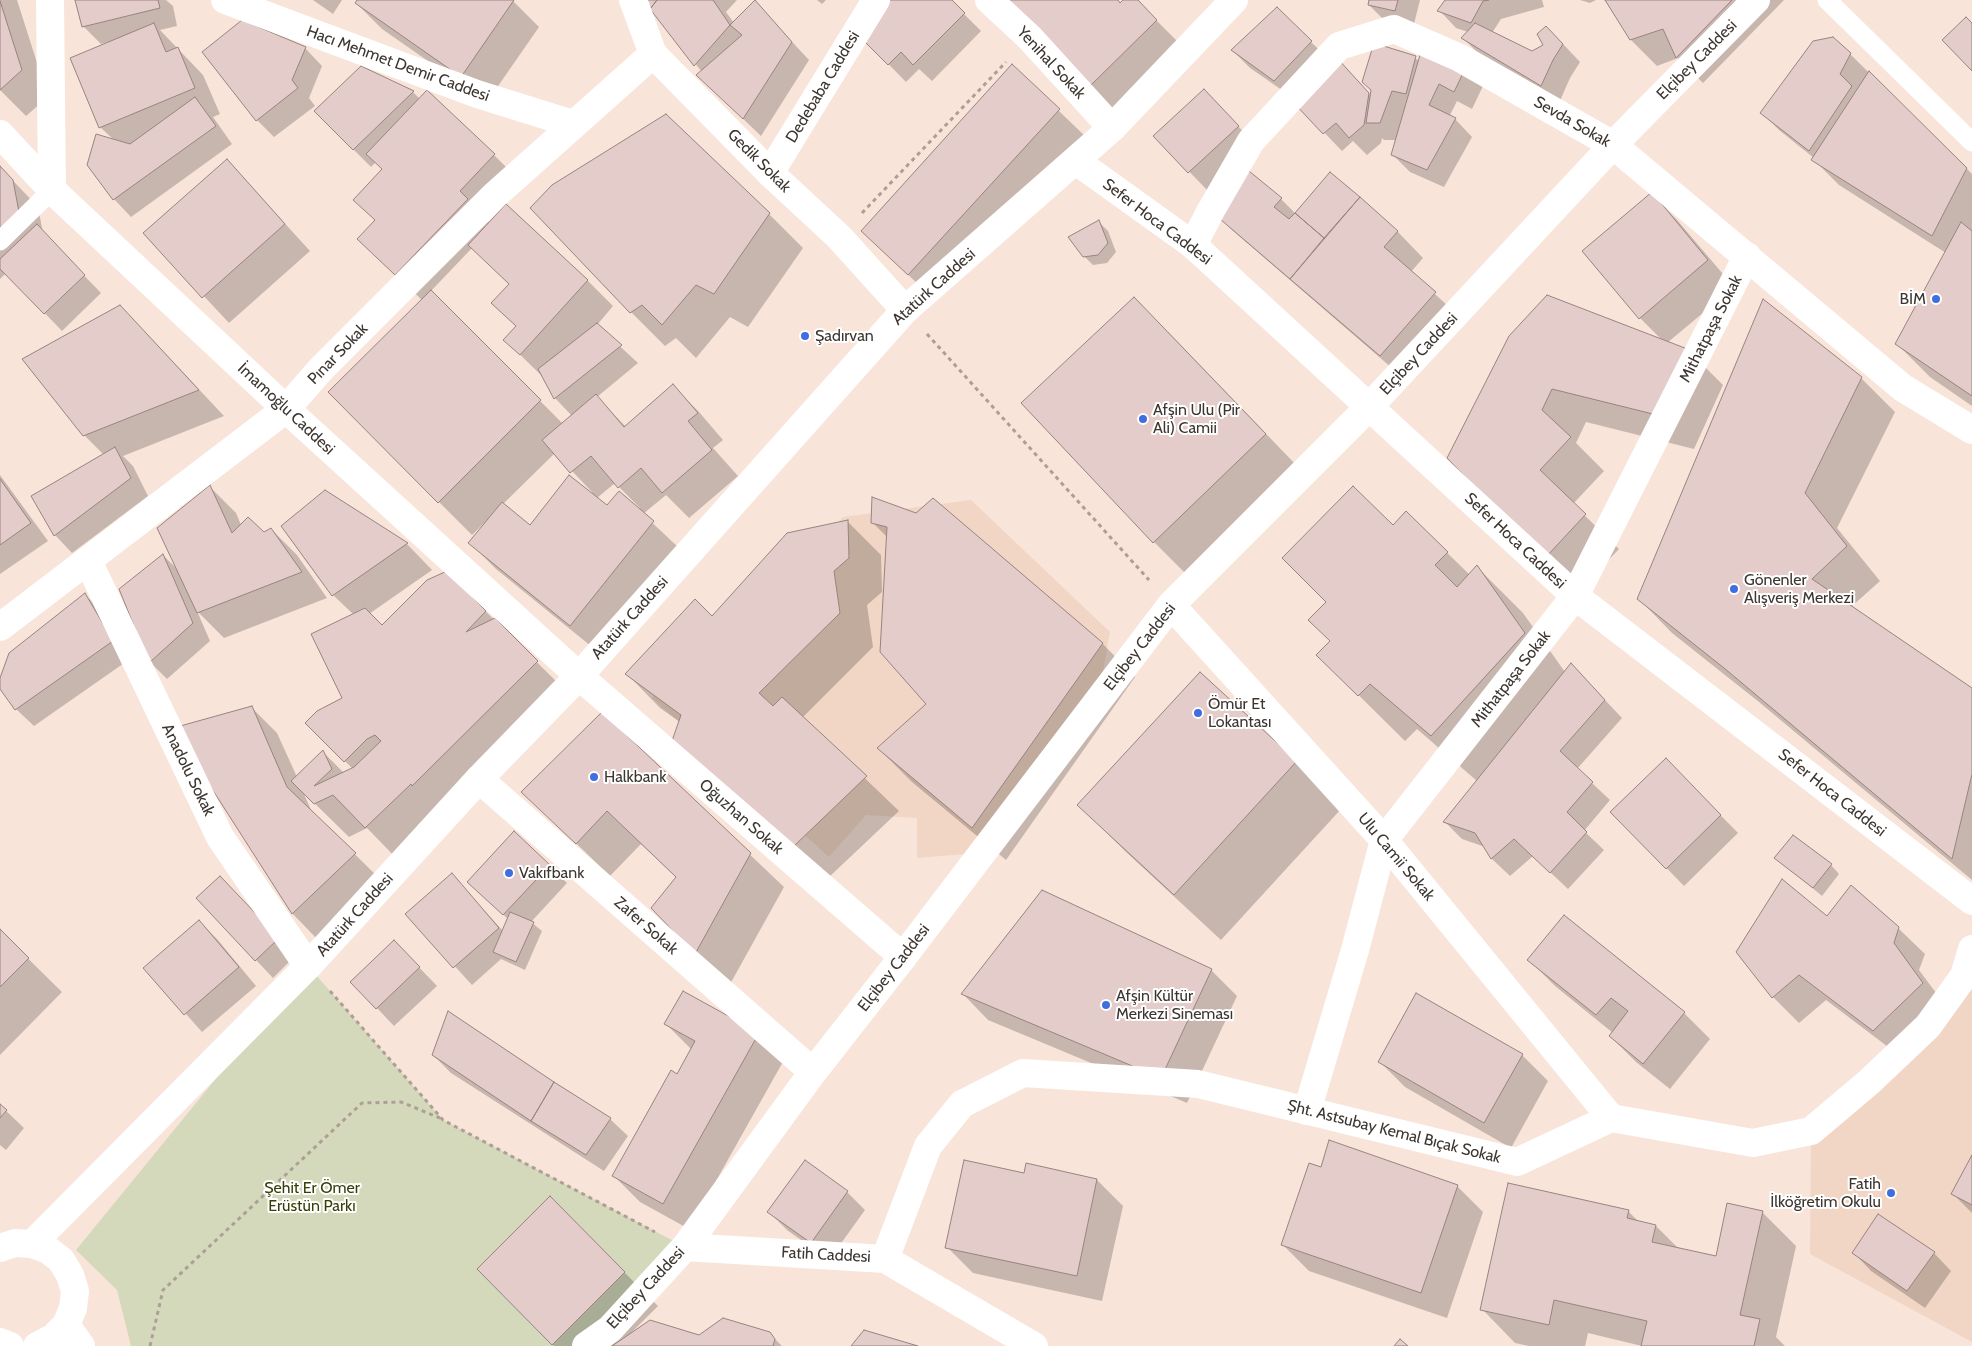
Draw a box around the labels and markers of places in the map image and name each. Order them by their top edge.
place label: BİM [1899,289,1926,309]
marker: BİM [1930,293,1942,305]
place label: Şadırvan [815,326,874,346]
marker: Şadırvan [799,330,811,342]
place label: Afşin Ulu (Pir Ali) Camii [1153,400,1240,438]
marker: Afşin Ulu (Pir Ali) Camii [1137,413,1149,425]
place label: Gönenler Alışveriş Merkezi [1744,570,1854,608]
marker: Gönenler Alışveriş Merkezi [1728,583,1740,595]
place label: Ömür Et Lokantası [1208,694,1271,732]
marker: Ömür Et Lokantası [1192,707,1204,719]
place label: Halkbank [604,767,666,787]
marker: Halkbank [588,771,600,783]
place label: Vakıfbank [519,863,584,883]
marker: Vakıfbank [503,867,515,879]
place label: Afşin Kültür Merkezi Sineması [1116,986,1233,1024]
marker: Afşin Kültür Merkezi Sineması [1100,999,1112,1011]
place label: Fatih İlköğretim Okulu [1770,1174,1881,1212]
marker: Fatih İlköğretim Okulu [1885,1187,1897,1199]

